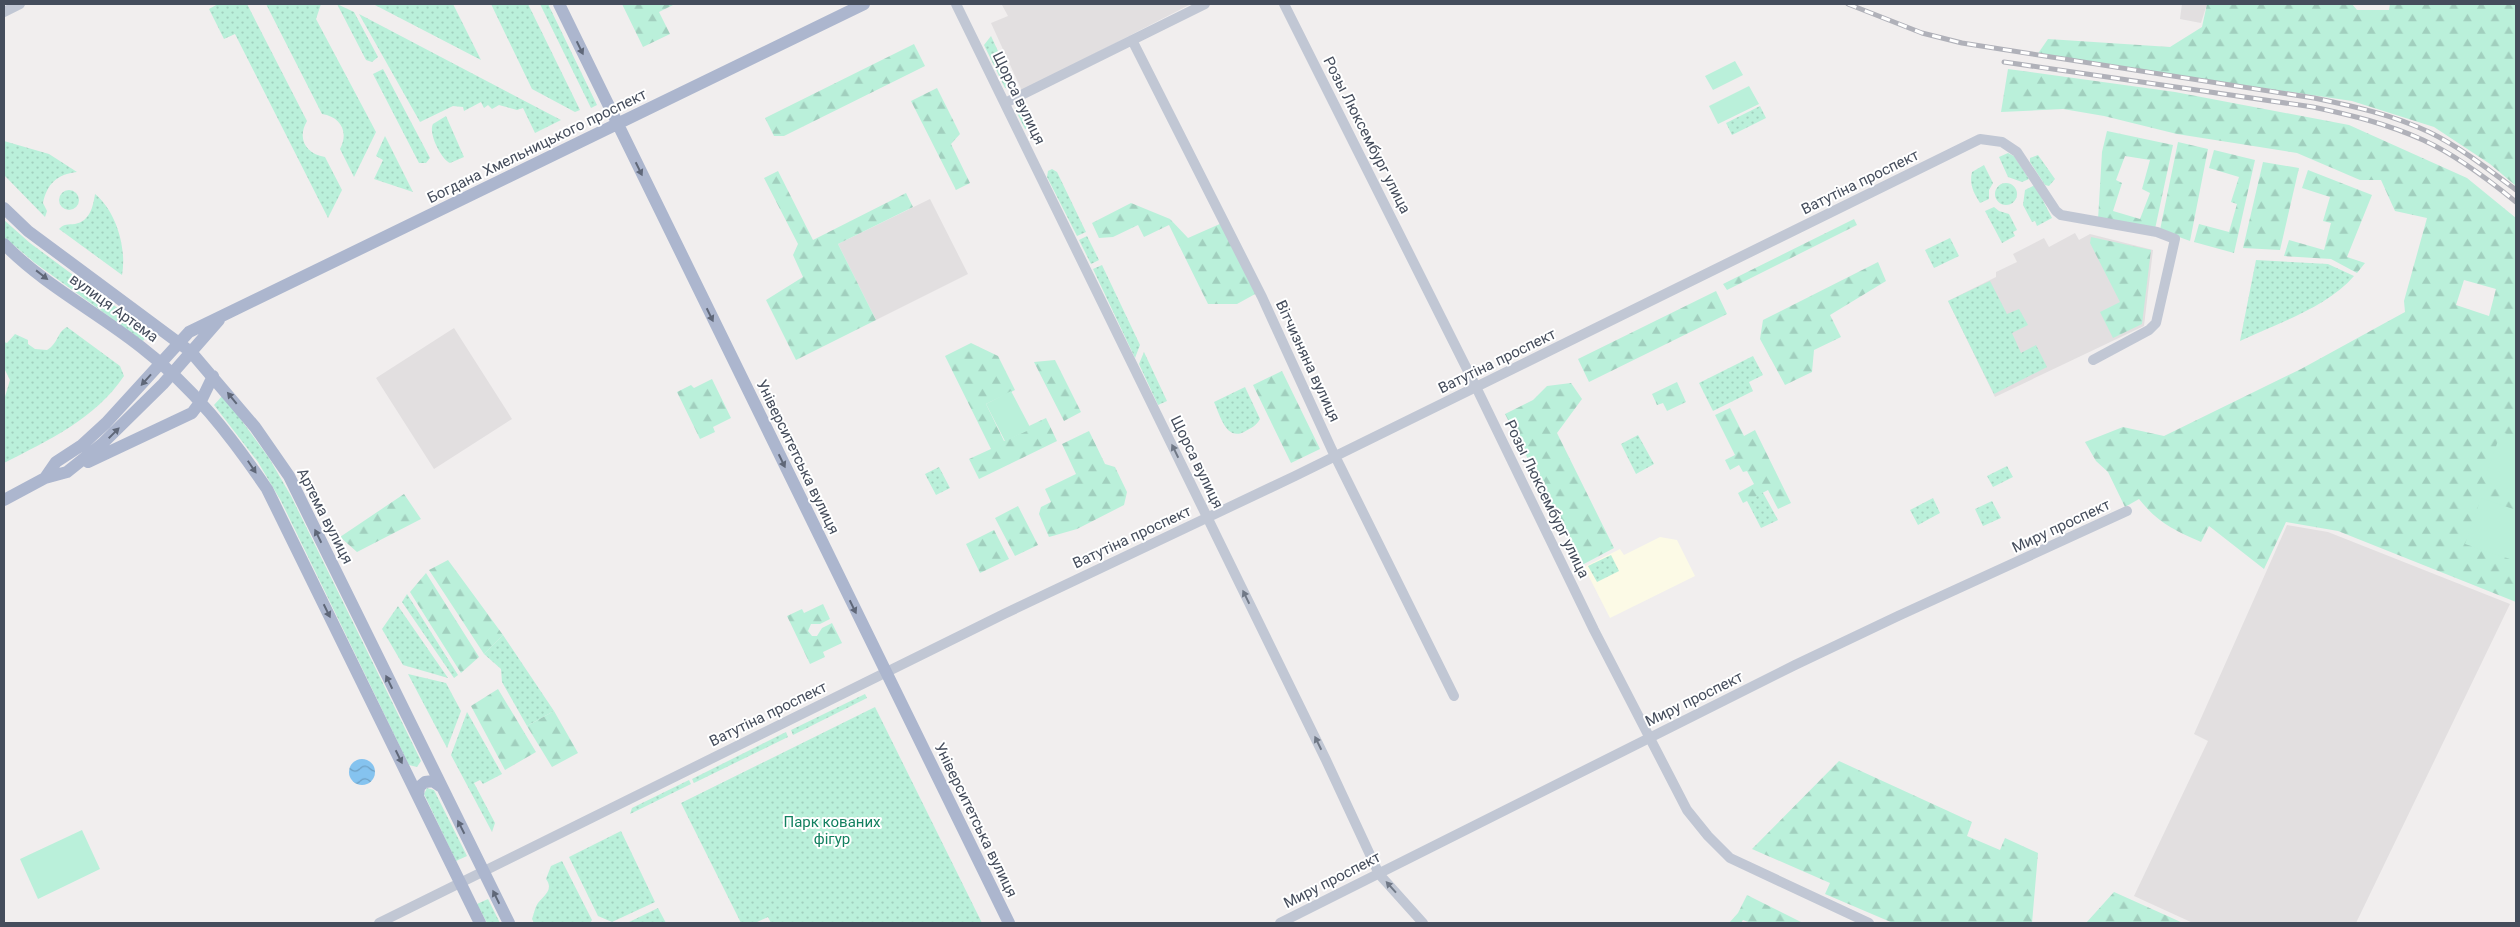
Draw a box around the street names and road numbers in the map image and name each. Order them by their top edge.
street label: Щорса вулиця [989,49,1049,147]
street label: Розы Люксембург улица [1320,54,1414,216]
street label: Богдана Хмельницького проспект [424,85,650,207]
street label: Ватутіна проспект [1798,146,1922,218]
street label: вулиця Артема [66,270,162,346]
street label: Вітчизняна вулиця [1272,297,1344,425]
street label: Ватутіна проспект [1435,325,1559,397]
street label: Університетська вулиця [753,377,843,537]
street label: Щорса вулиця [1167,413,1227,511]
street label: Розы Люксембург улица [1501,417,1593,581]
street label: Артема вулиця [293,465,357,567]
street label: Миру проспект [2009,495,2113,557]
street label: Ватутіна проспект [1070,502,1194,572]
street label: Миру проспект [1642,668,1746,730]
street label: Ватутіна проспект [706,678,830,750]
street label: Університетська вулиця [931,740,1021,900]
street label: Миру проспект [1281,848,1383,912]

